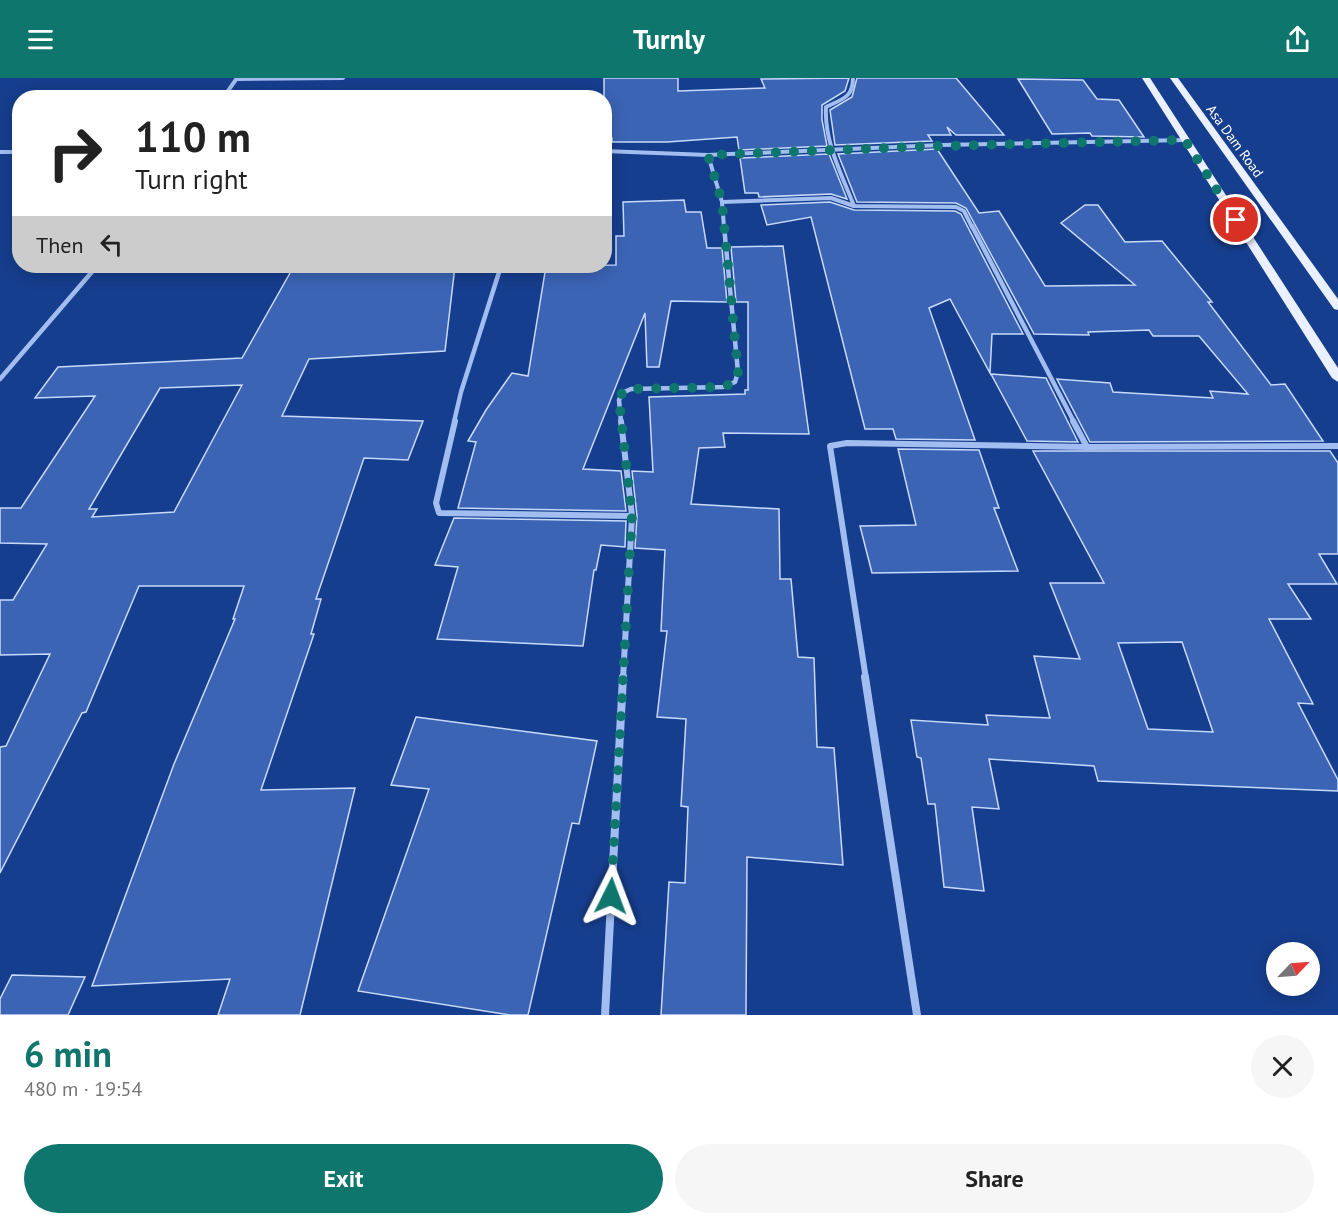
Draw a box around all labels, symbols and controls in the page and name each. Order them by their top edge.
text: Turnly [633,22,705,56]
icon: menu [24,23,57,56]
icon: share [1281,23,1314,56]
street label: Asa Dam Road [1203,101,1267,181]
text: 110 m [135,109,251,164]
icon: right [36,114,114,192]
text: Turn right [135,162,248,196]
pin [1210,194,1261,245]
icon: arrive [1219,203,1252,236]
icon: left [95,228,128,261]
text: Then [36,231,83,259]
position arrow [579,864,643,928]
north arrow [1266,942,1320,996]
map controls [1266,942,1320,996]
text: 6 min [24,1030,112,1077]
button: close [1251,1035,1314,1098]
text: 480 m · 19:54 [24,1076,142,1102]
button: Exit [24,1144,663,1213]
button: Share [675,1144,1314,1213]

